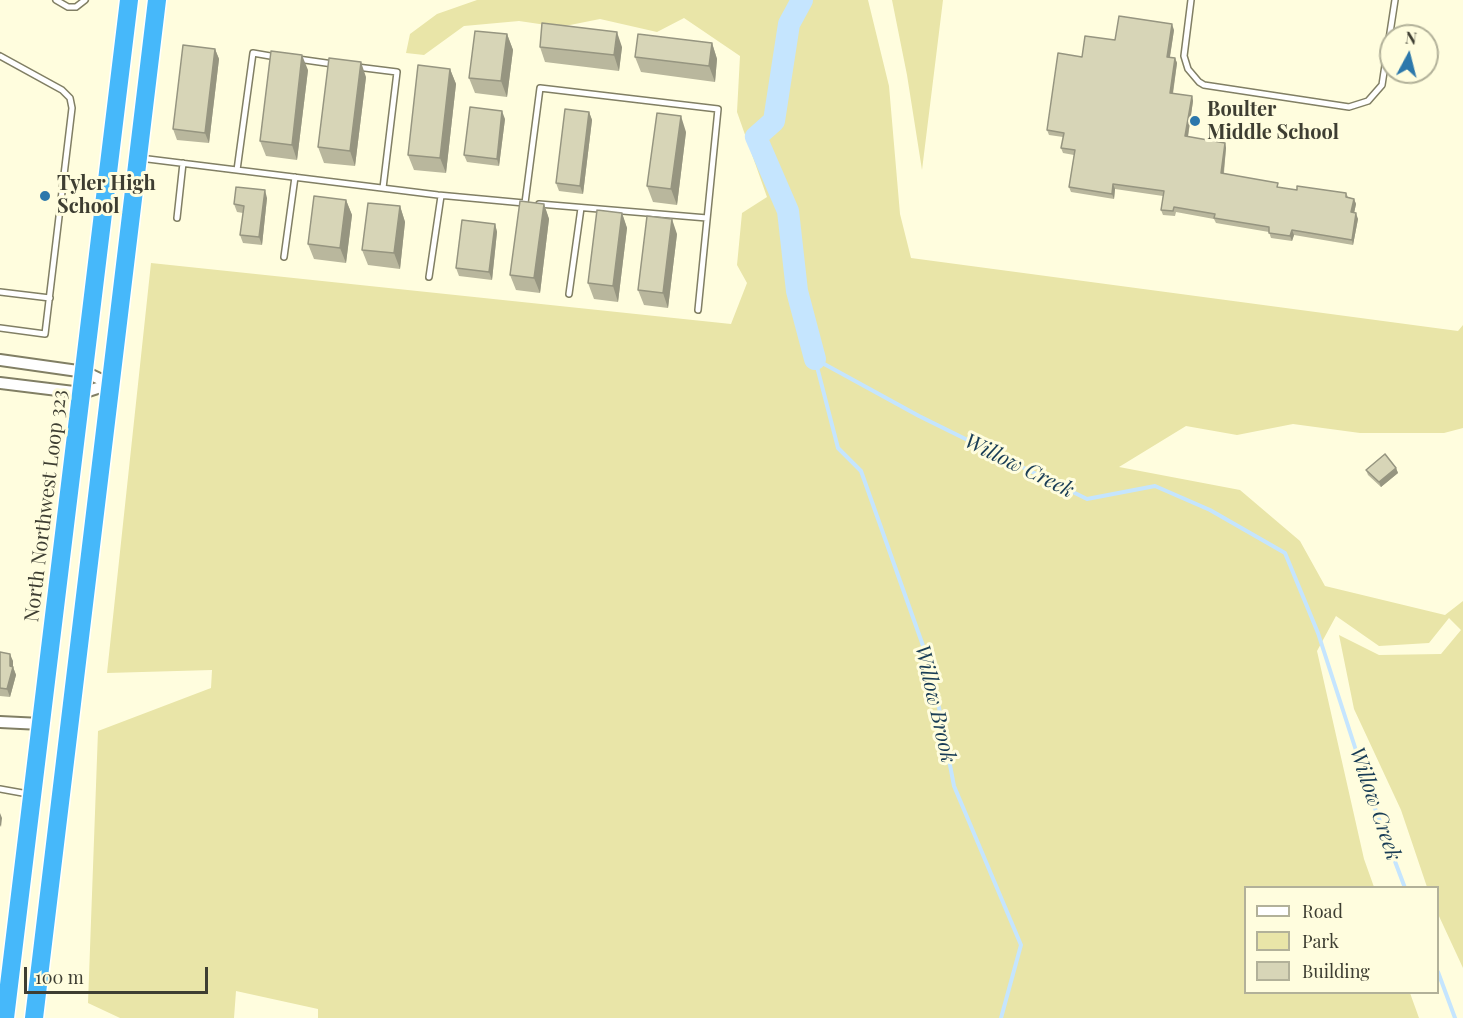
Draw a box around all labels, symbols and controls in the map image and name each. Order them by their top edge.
north arrow [1379,24,1439,84]
text: N [1404,26,1418,49]
place label: Boulter Middle School [1207,98,1339,145]
marker: Boulter Middle School [1188,114,1202,128]
place label: Tyler High School [57,172,156,219]
marker: Tyler High School [38,189,52,203]
street label: North Northwest Loop 323 [20,388,72,624]
water label: Willow Creek [960,429,1078,503]
water label: Willow Brook [909,643,961,765]
water label: Willow Creek [1344,744,1406,864]
legend [1244,886,1439,994]
text: Road [1302,899,1343,923]
text: Park [1302,929,1339,953]
scale bar [27,955,212,993]
text: Building [1302,959,1370,983]
text: 100 m [35,965,84,989]

